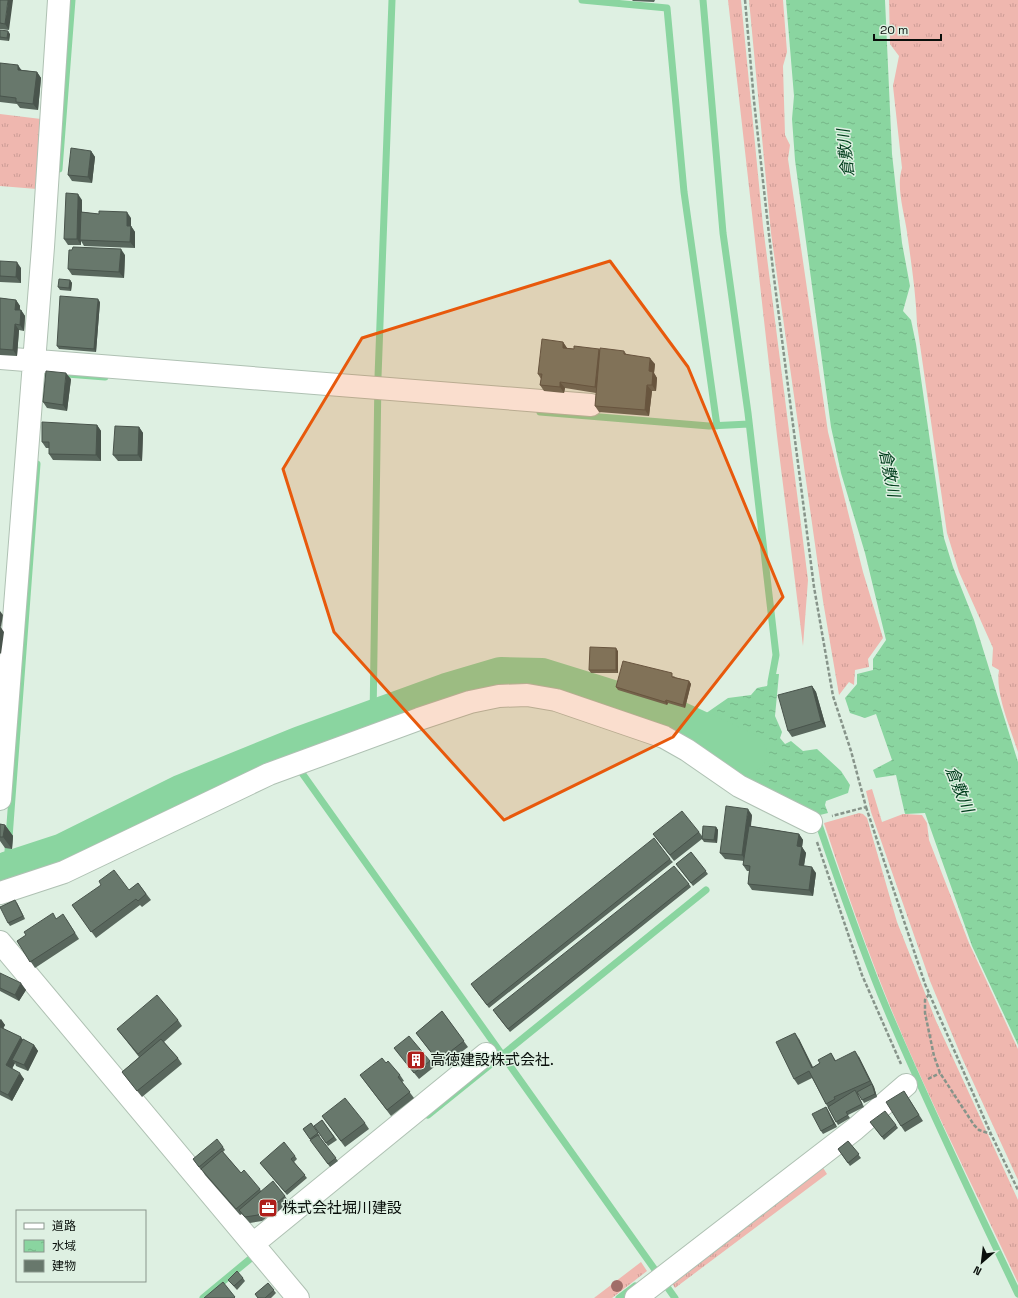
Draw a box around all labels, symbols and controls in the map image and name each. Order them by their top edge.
scale bar [874,16,941,42]
text: 20 m [880,22,908,38]
water label: 倉敷川 [832,126,858,178]
water label: 倉敷川 [875,448,905,501]
water label: 倉敷川 [941,763,979,817]
building icon: 高徳建設株式会社. [405,1049,427,1071]
place label: 高徳建設株式会社. [430,1050,554,1069]
office icon: 株式会社堀川建設 [257,1197,279,1219]
place label: 株式会社堀川建設 [282,1198,402,1217]
legend [16,1210,146,1282]
text: 道路 [52,1218,76,1234]
text: 水域 [52,1238,76,1254]
north arrow [962,1242,1002,1282]
text: 建物 [52,1258,76,1274]
text: N [971,1263,984,1279]

